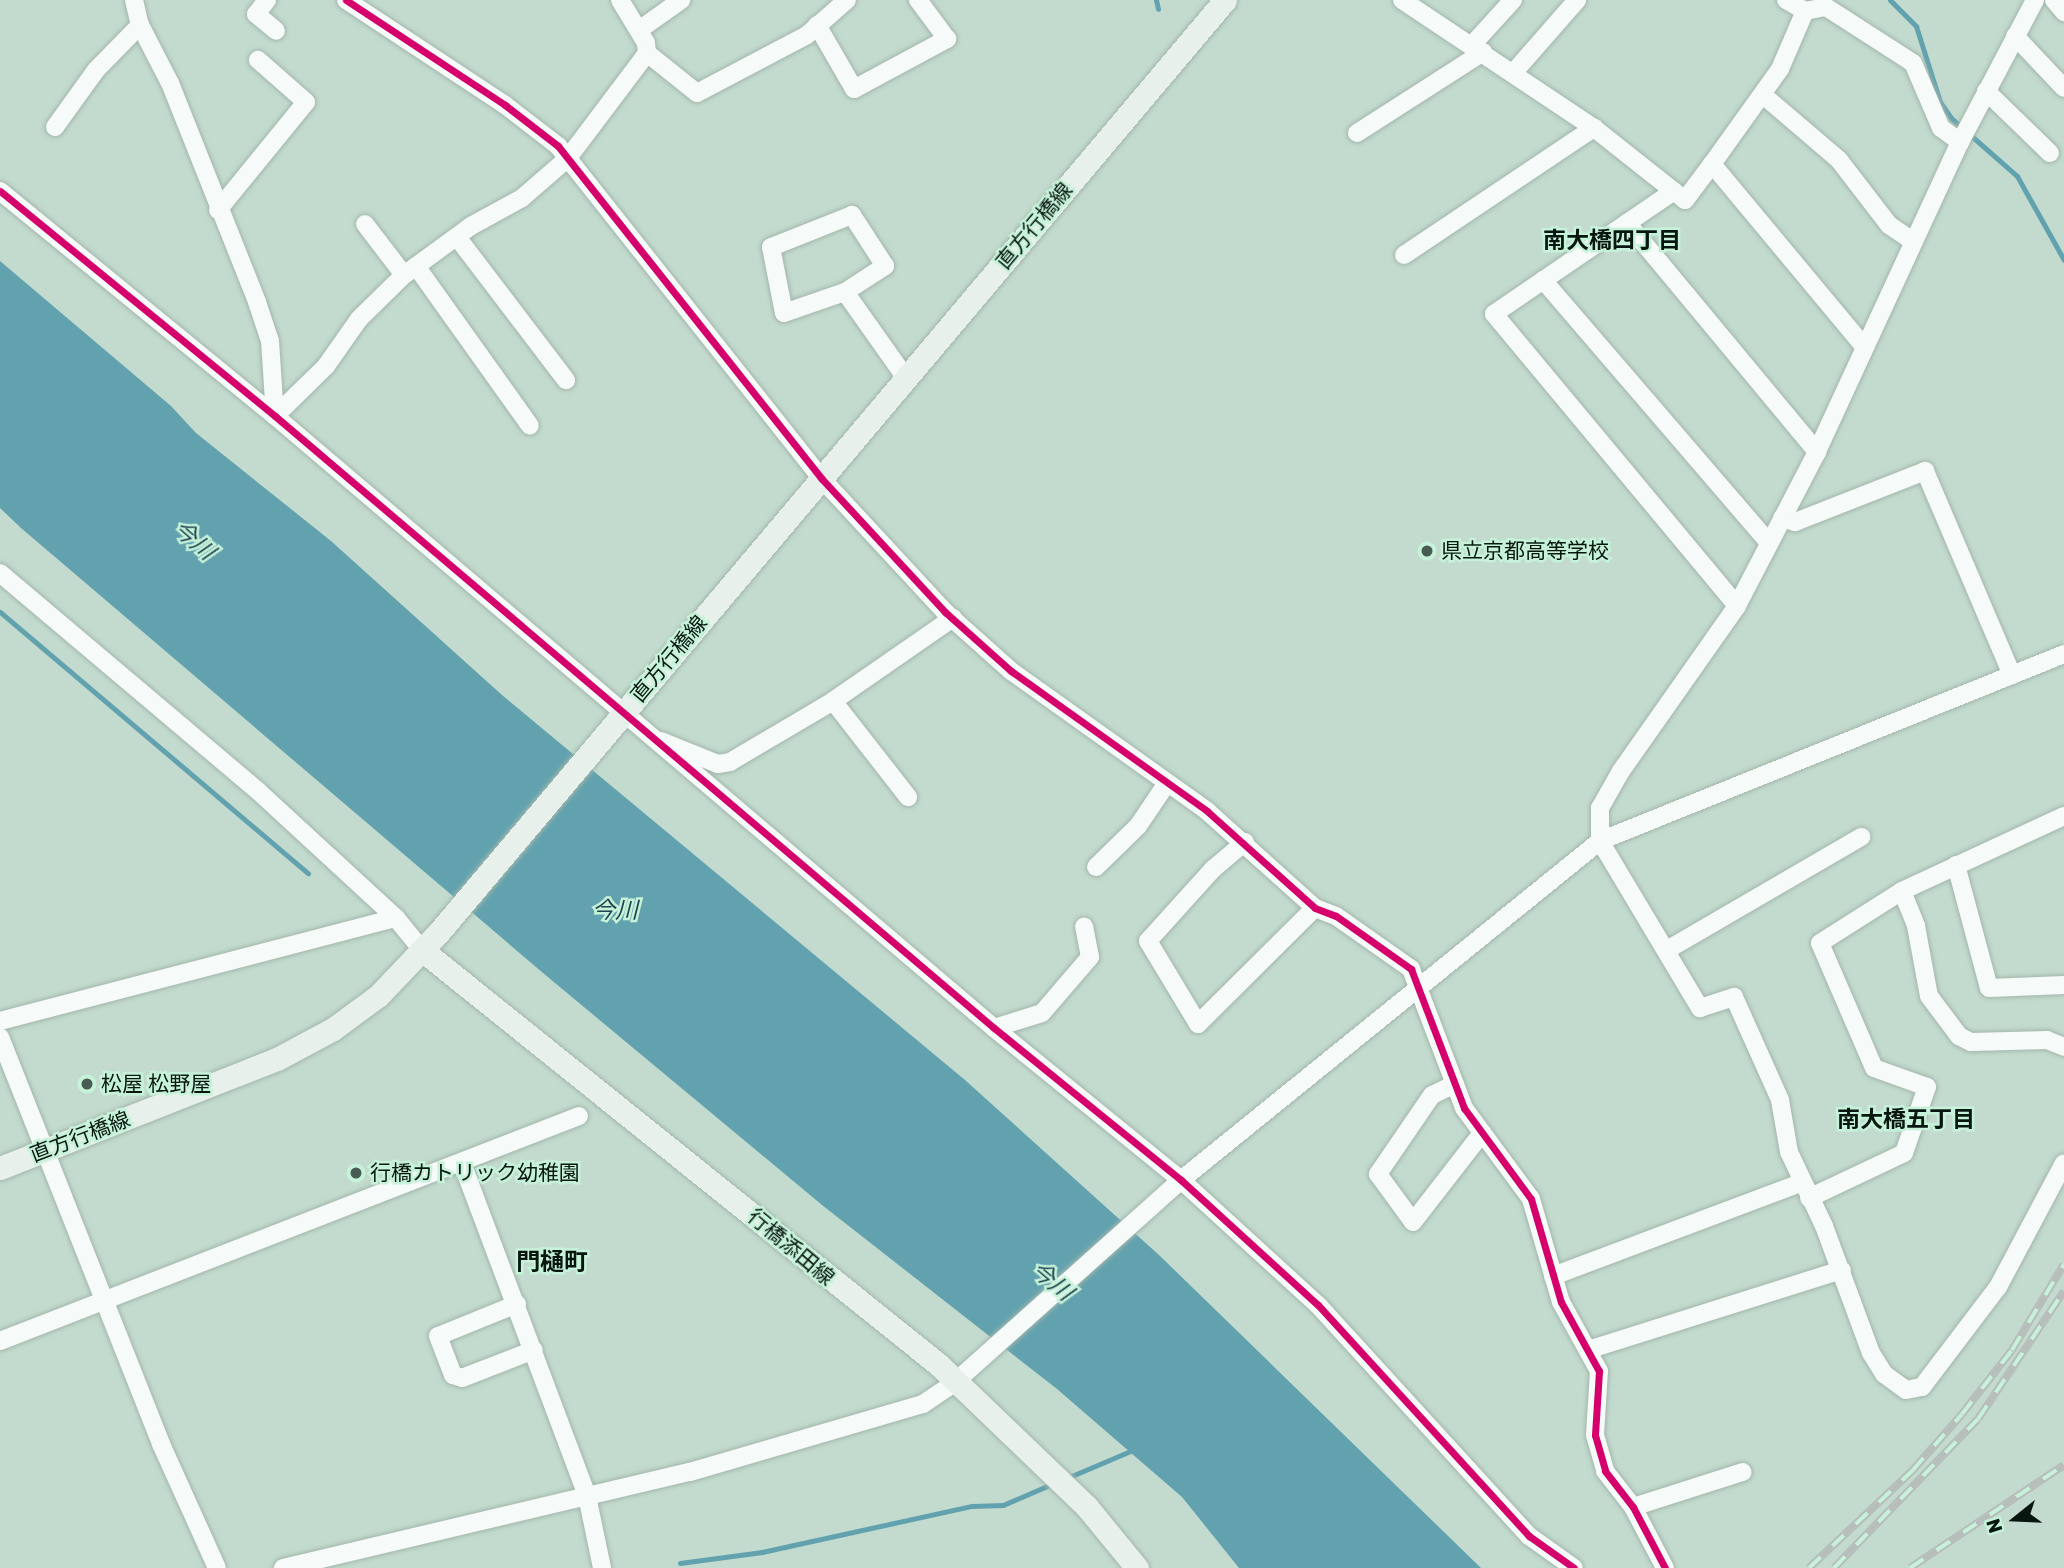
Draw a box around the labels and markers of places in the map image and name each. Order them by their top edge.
place label: 県立京都高等学校 [1441,538,1609,564]
marker: 県立京都高等学校 [1419,543,1435,559]
place label: 松屋 松野屋 [101,1071,211,1097]
marker: 松屋 松野屋 [79,1076,95,1092]
place label: 行橋カトリック幼稚園 [370,1160,580,1186]
marker: 行橋カトリック幼稚園 [348,1165,364,1181]

